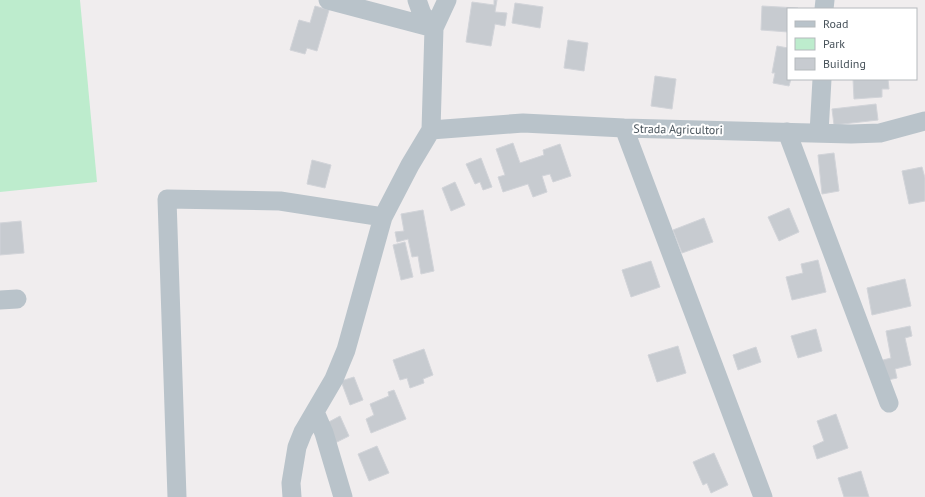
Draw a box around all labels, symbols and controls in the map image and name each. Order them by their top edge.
legend [787,8,917,80]
text: Road [823,16,848,31]
text: Park [823,36,845,51]
text: Building [823,56,866,71]
street label: Strada Agricultori [633,121,723,137]

